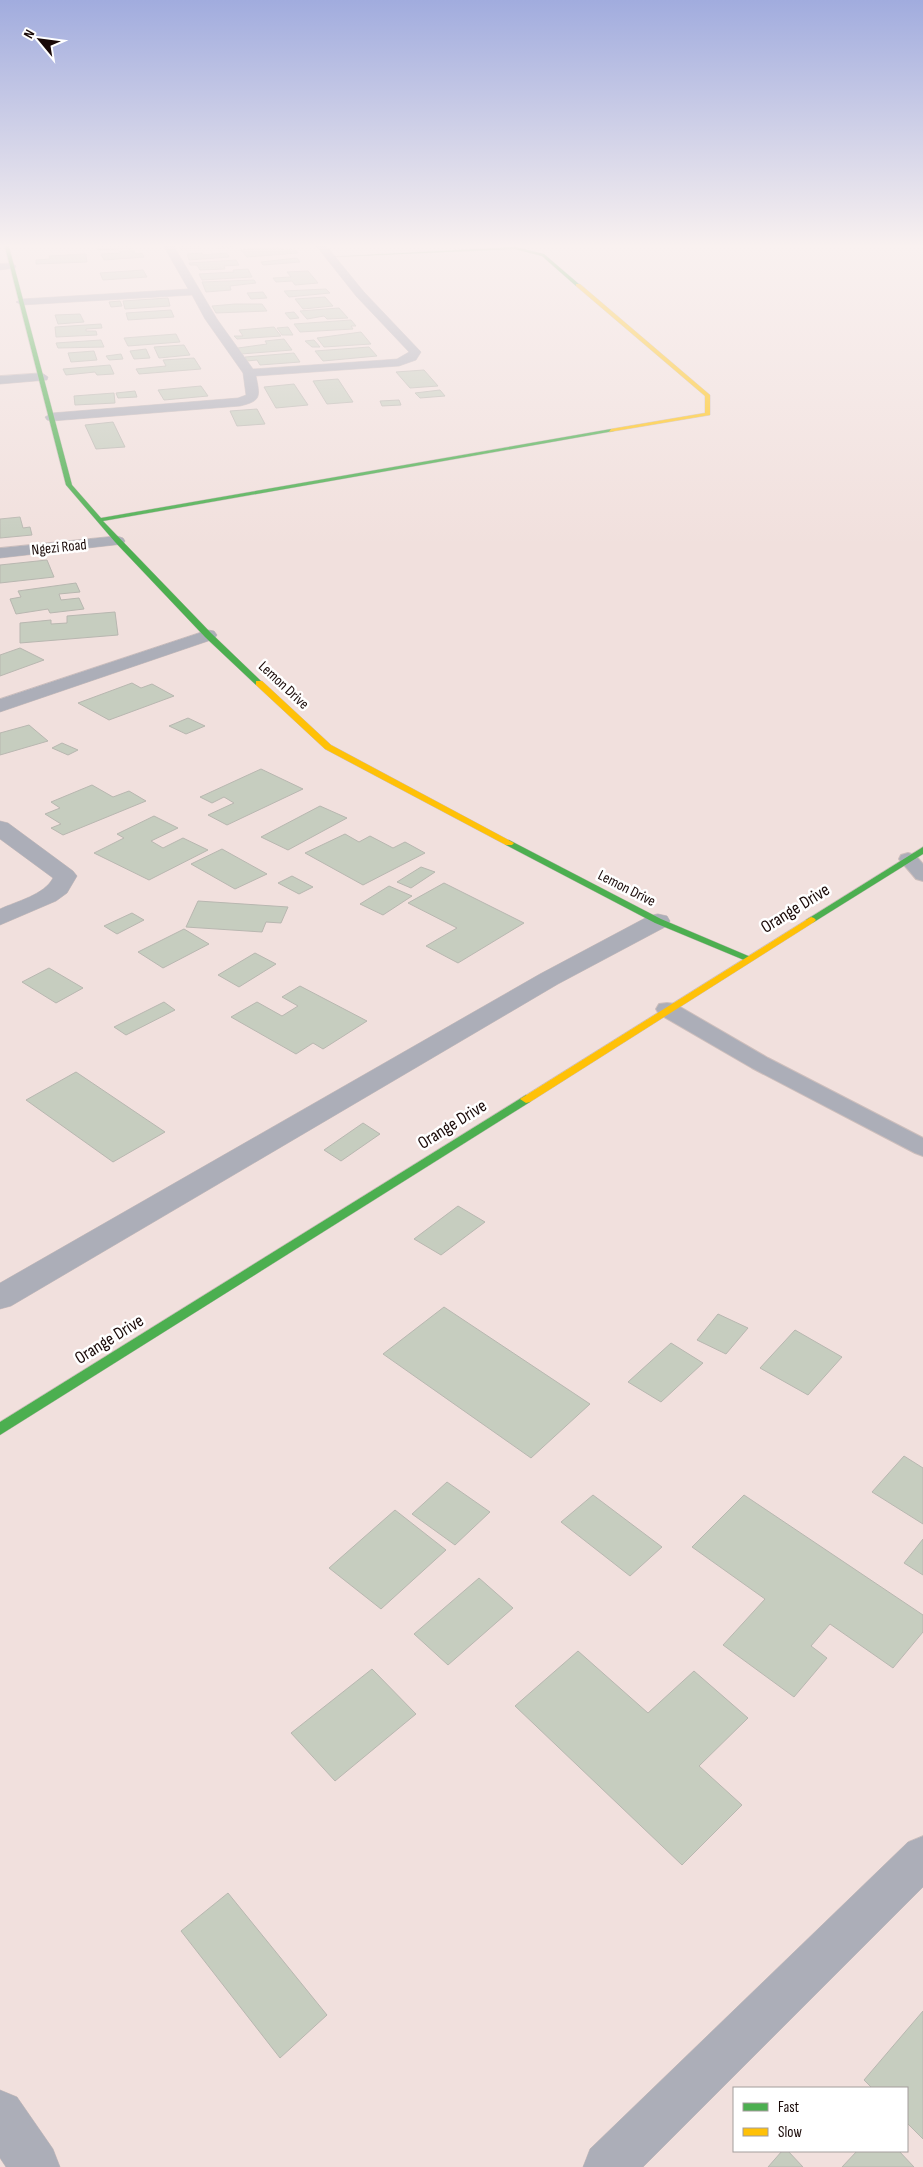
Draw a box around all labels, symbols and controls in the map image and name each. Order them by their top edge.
north arrow [15,15,65,65]
text: N [20,27,38,41]
street label: Ngezi Road [31,535,87,560]
street label: Lemon Drive [254,657,313,714]
street label: Lemon Drive [595,866,659,911]
street label: Orange Drive [757,879,833,938]
street label: Orange Drive [414,1095,490,1154]
street label: Orange Drive [71,1310,147,1369]
legend [733,2087,908,2152]
text: Fast [778,2098,800,2117]
text: Slow [778,2123,802,2142]

